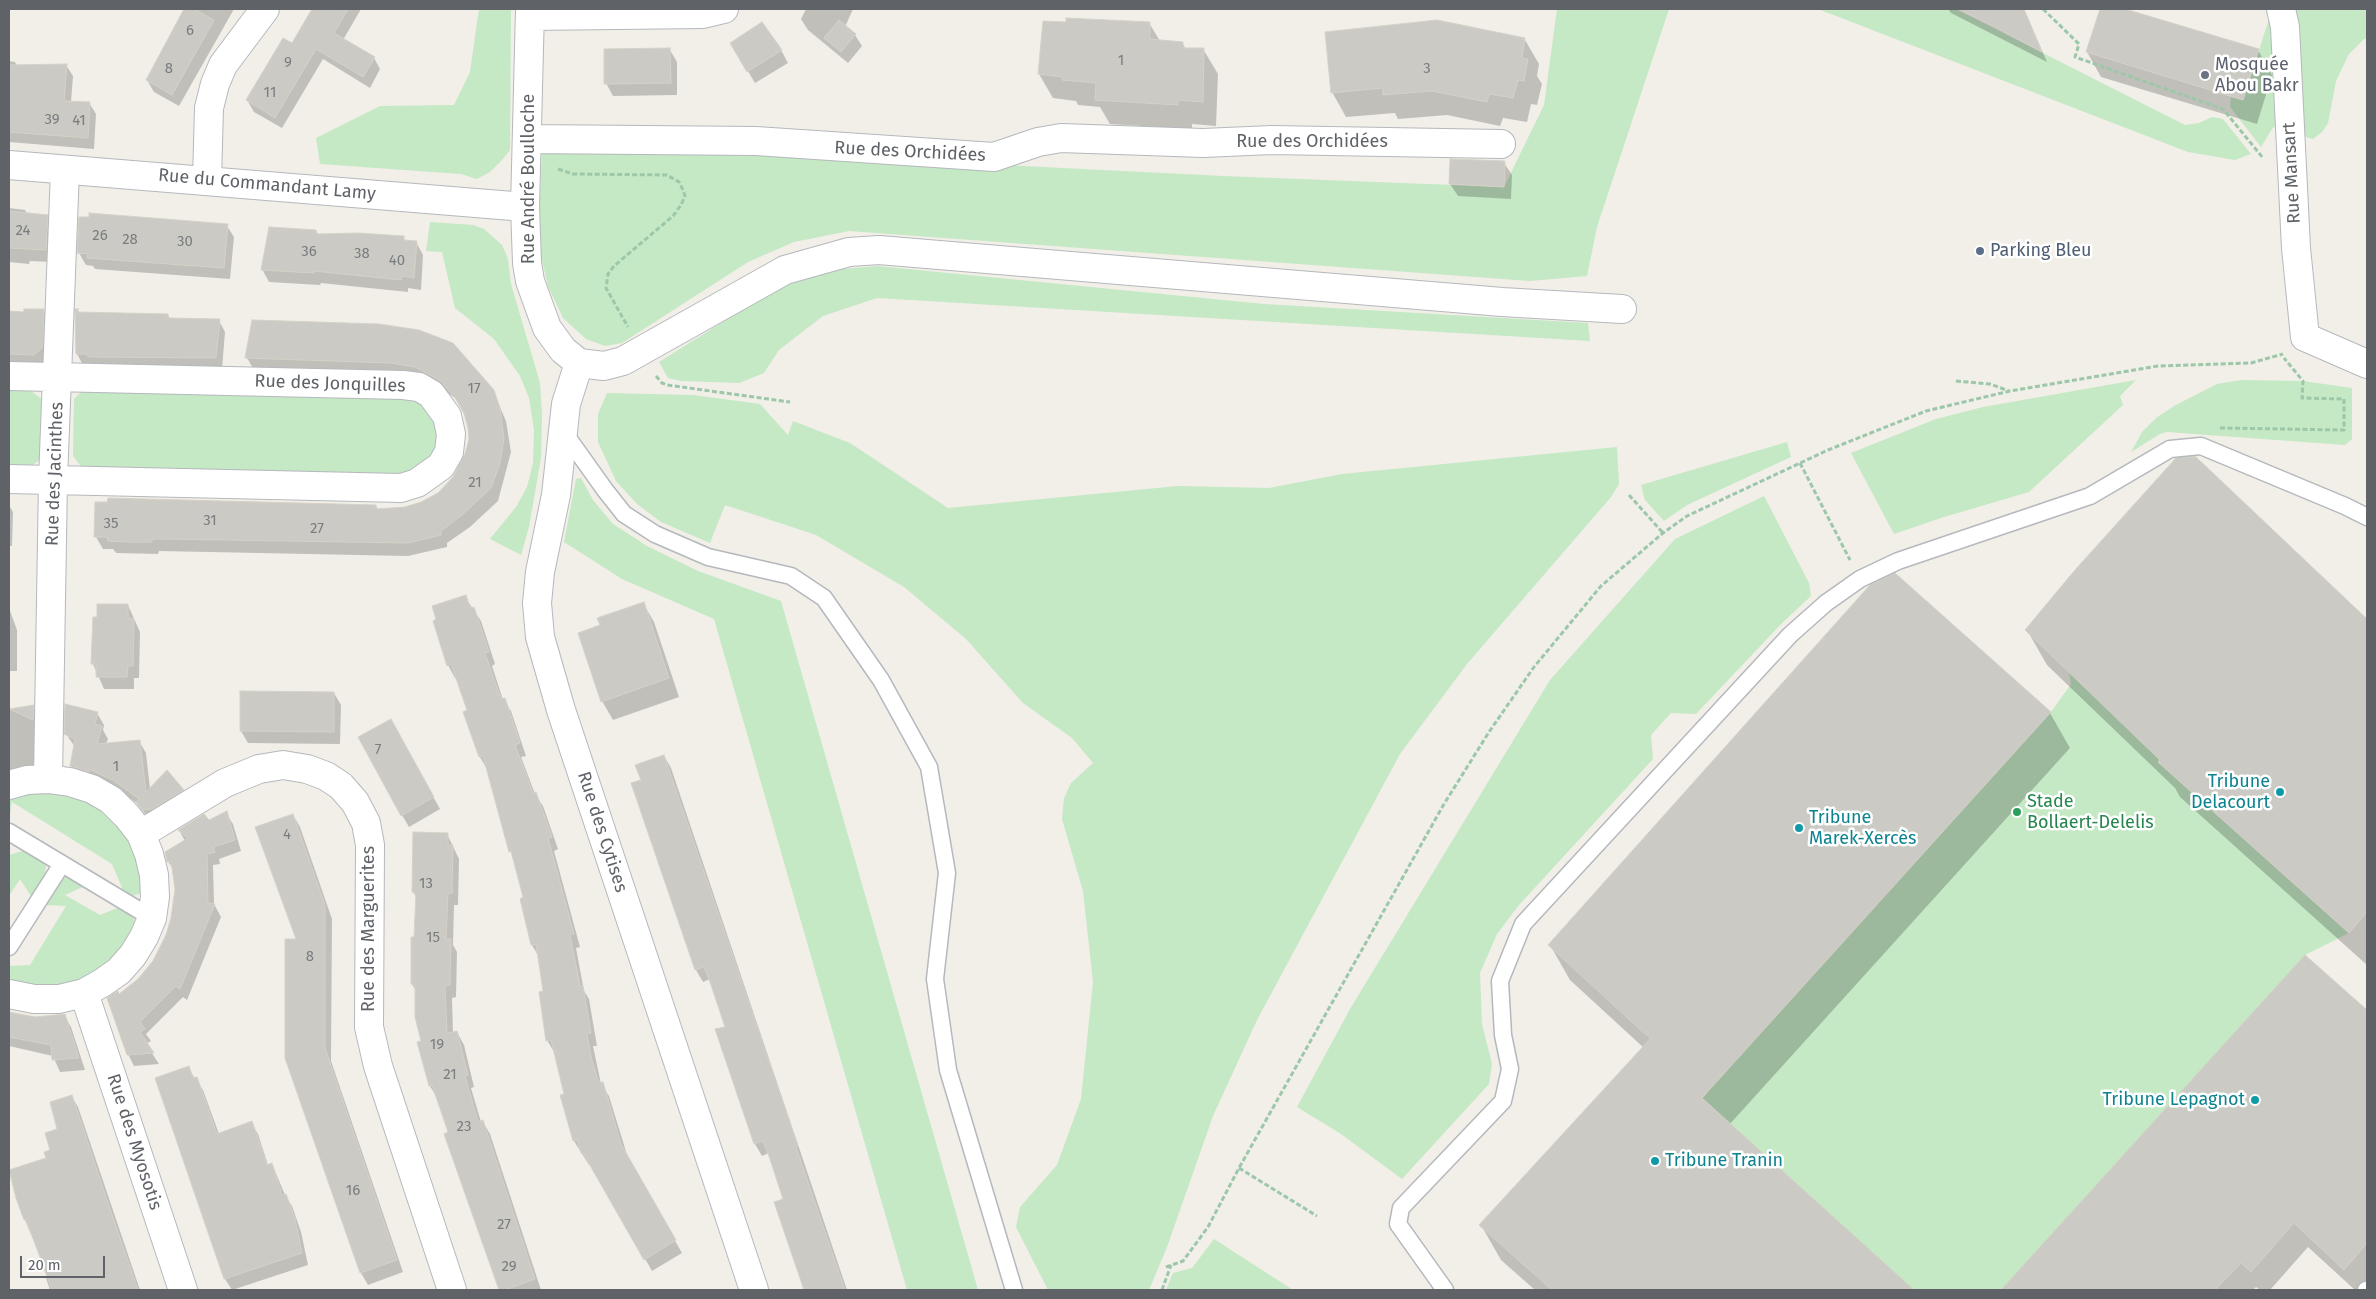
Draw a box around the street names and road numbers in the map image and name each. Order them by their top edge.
street label: Rue André Boulloche [518,94,540,264]
street label: Rue Mansart [2279,122,2305,224]
street label: Rue des Orchidées [1236,131,1388,153]
street label: Rue des Orchidées [834,137,986,167]
street label: Rue du Commandant Lamy [157,165,377,205]
street label: Rue des Jonquilles [254,371,406,397]
street label: Rue des Jacinthes [42,401,68,547]
street label: Rue des Cytises [572,769,632,895]
street label: Rue des Marguerites [358,846,380,1012]
street label: Rue des Myosotis [102,1071,166,1213]

